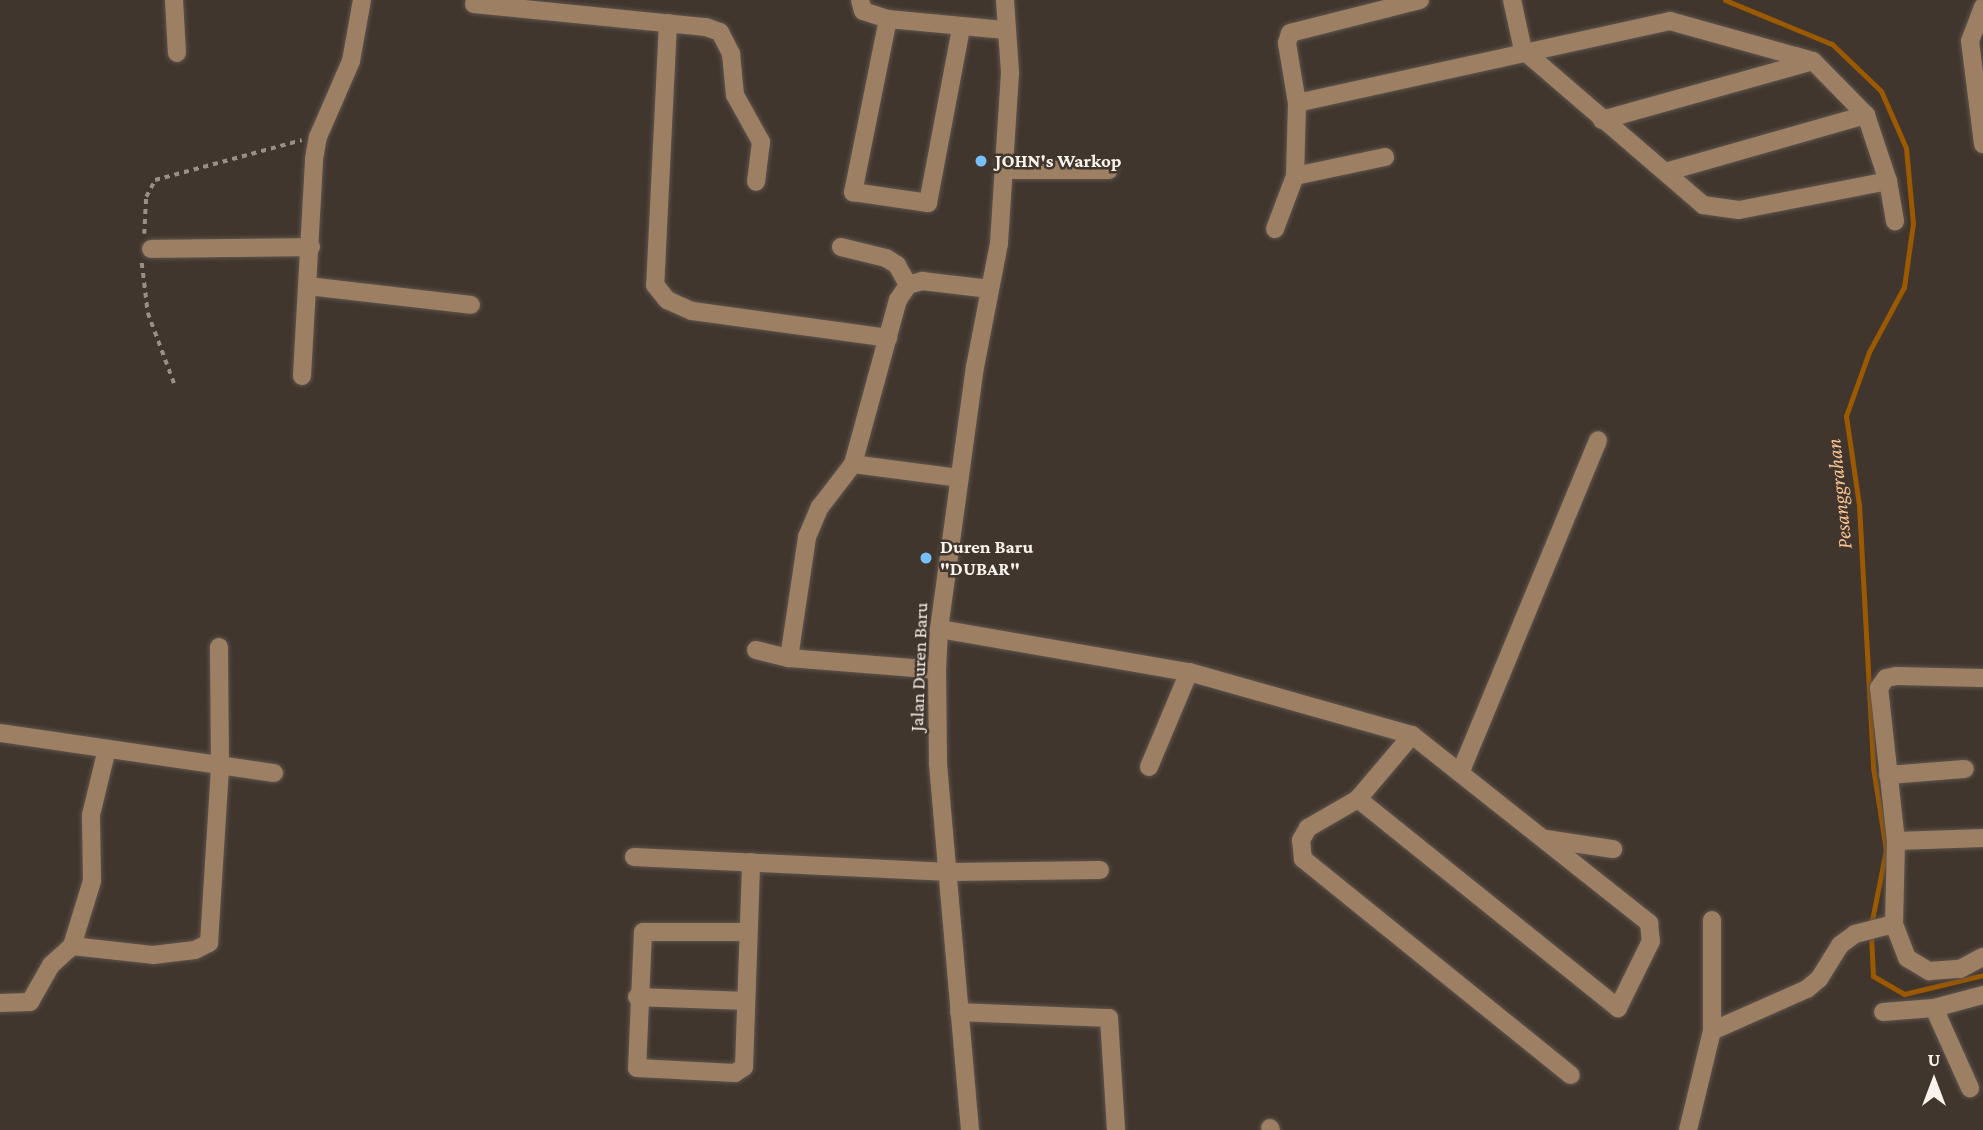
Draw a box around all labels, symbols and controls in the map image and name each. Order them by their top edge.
place label: JOHN's Warkop [995,150,1121,172]
marker: JOHN's Warkop [973,153,989,169]
water label: Pesanggrahan [1821,437,1857,551]
place label: Duren Baru "DUBAR" [940,536,1033,580]
marker: Duren Baru "DUBAR" [918,550,934,566]
street label: Jalan Duren Baru [905,602,933,732]
north arrow [1899,1046,1969,1116]
text: U [1927,1049,1941,1070]

